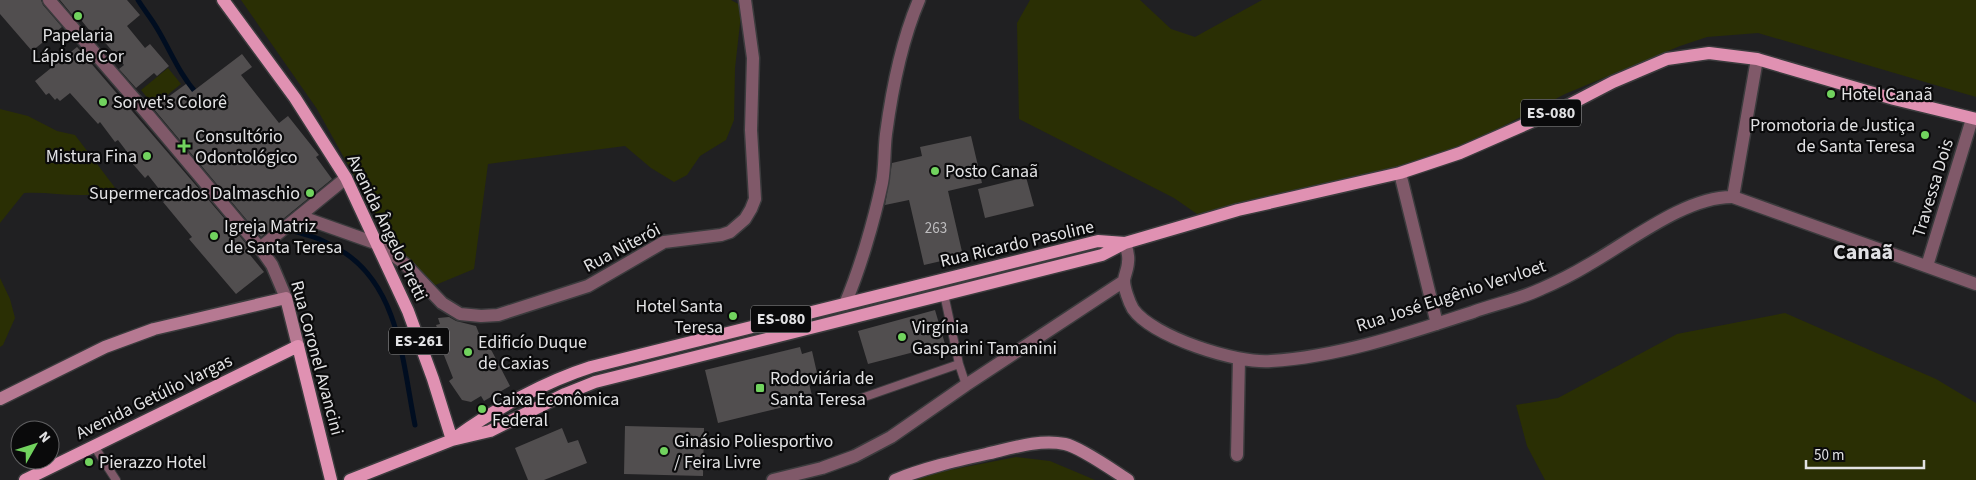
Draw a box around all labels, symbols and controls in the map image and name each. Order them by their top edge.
marker: Papelaria Lápis de Cor [72,10,84,22]
place label: Papelaria Lápis de Cor [32,23,125,69]
place label: Hotel Canaã [1841,82,1932,107]
marker: Hotel Canaã [1825,88,1837,100]
place label: Sorvet's Colorê [113,90,227,115]
marker: Sorvet's Colorê [97,96,109,108]
road number: ES-080 [1521,100,1581,126]
place label: Promotoria de Justiça de Santa Teresa [1750,113,1915,159]
place label: Consultório Odontológico [195,124,298,170]
marker: Promotoria de Justiça de Santa Teresa [1919,129,1931,141]
street label: Travessa Dois [1906,136,1960,240]
marker: Consultório Odontológico [177,139,191,153]
place label: Mistura Fina [46,144,137,169]
marker: Mistura Fina [141,150,153,162]
street label: Avenida Ângelo Pretti [341,150,433,306]
place label: Posto Canaã [945,159,1038,184]
marker: Posto Canaã [929,165,941,177]
place label: Supermercados Dalmaschio [89,181,300,206]
marker: Supermercados Dalmaschio [304,187,316,199]
place label: Igreja Matriz de Santa Teresa [224,214,342,260]
street label: Rua Ricardo Pasoline [937,214,1097,274]
street label: Rua Niterói [579,217,665,279]
house number: 263 [925,218,947,239]
marker: Igreja Matriz de Santa Teresa [208,230,220,242]
district label: Canaã [1833,236,1893,268]
street label: Rua José Eugênio Vervloet [1353,254,1549,338]
street label: Rua Coronel Avancini [284,278,350,438]
place label: Hotel Santa Teresa [636,294,723,340]
road number: ES-080 [751,306,811,332]
marker: Hotel Santa Teresa [727,310,739,322]
place label: Virgínia Gasparini Tamanini [912,315,1057,361]
road number: ES-261 [389,328,449,354]
place label: Edificío Duque de Caxias [478,330,587,376]
marker: Virgínia Gasparini Tamanini [896,331,908,343]
marker: Edificío Duque de Caxias [462,346,474,358]
street label: Avenida Getúlio Vargas [72,348,236,446]
place label: Rodoviária de Santa Teresa [770,366,874,412]
marker: Rodoviária de Santa Teresa [754,382,766,394]
place label: Caixa Econômica Federal [492,387,619,433]
marker: Caixa Econômica Federal [476,403,488,415]
north arrow [10,420,60,470]
text: N [34,428,55,447]
place label: Ginásio Poliesportivo / Feira Livre [674,429,833,475]
scale bar [1806,438,1924,470]
marker: Ginásio Poliesportivo / Feira Livre [658,445,670,457]
text: 50 m [1814,445,1844,466]
place label: Pierazzo Hotel [99,450,206,475]
marker: Pierazzo Hotel [83,456,95,468]

